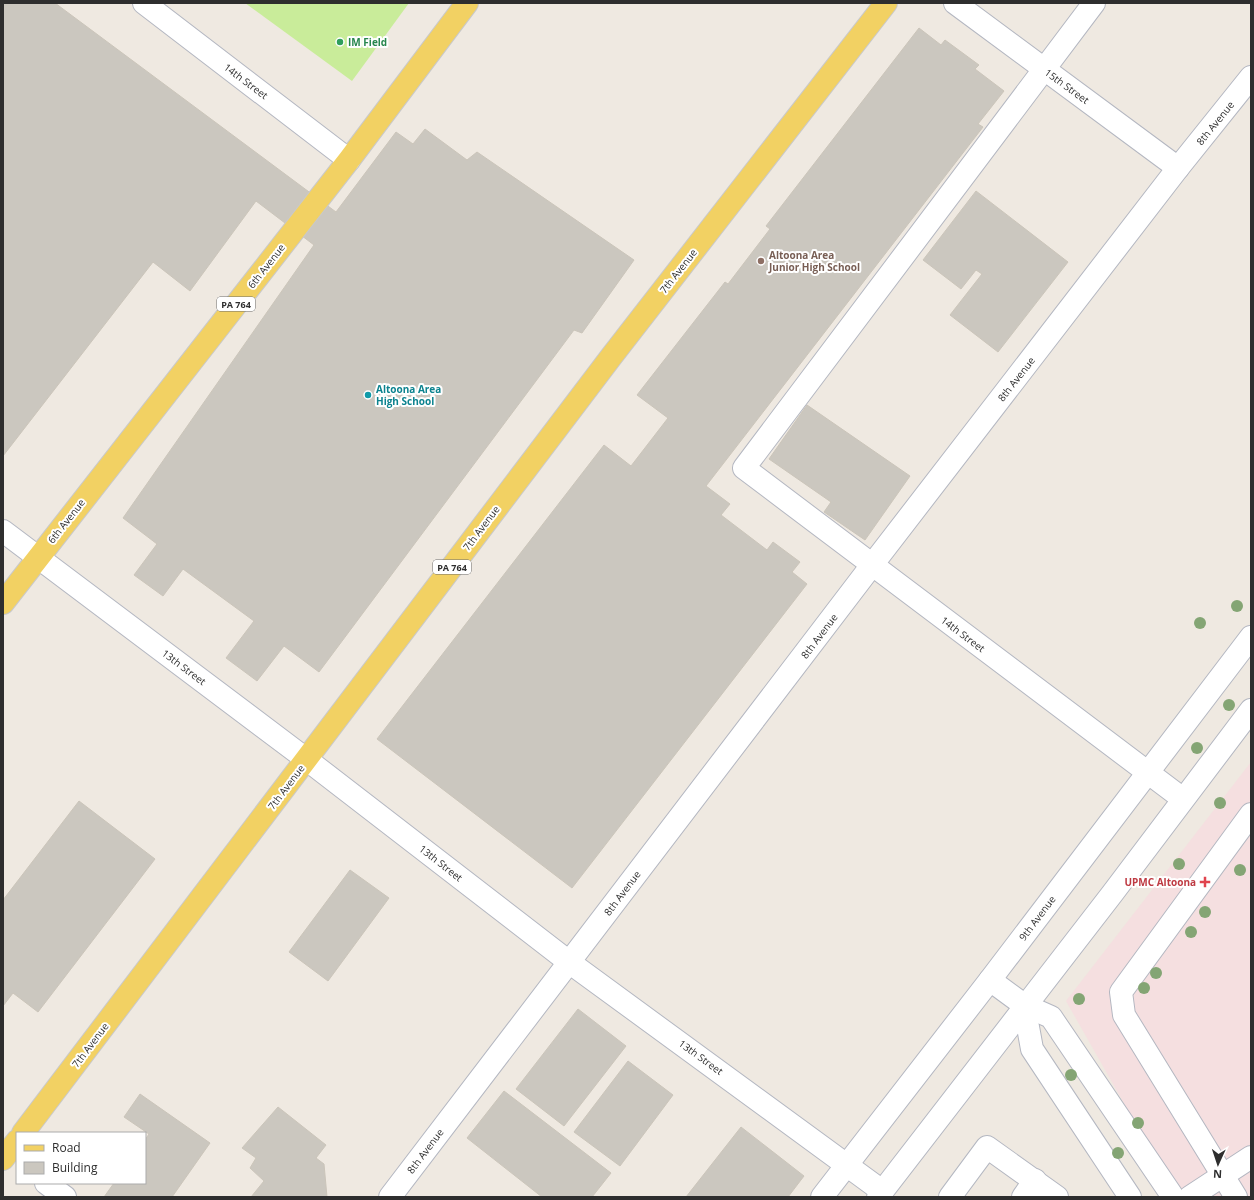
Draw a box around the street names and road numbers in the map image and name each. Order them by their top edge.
street label: 14th Street [221,60,271,102]
street label: 15th Street [1042,65,1092,107]
street label: 8th Avenue [1193,98,1237,148]
street label: 6th Avenue [244,241,288,291]
street label: 7th Avenue [656,246,700,296]
road number: PA 764 [217,297,255,311]
street label: 8th Avenue [994,354,1038,404]
street label: 6th Avenue [44,496,88,546]
street label: 7th Avenue [460,502,503,553]
road number: PA 764 [433,560,471,574]
street label: 8th Avenue [798,610,841,661]
street label: 14th Street [938,613,988,655]
street label: 13th Street [159,646,209,688]
street label: 7th Avenue [265,761,308,812]
street label: 13th Street [416,842,466,885]
street label: 8th Avenue [601,867,644,918]
street label: 9th Avenue [1016,892,1059,943]
street label: 7th Avenue [69,1019,112,1070]
street label: 13th Street [676,1036,726,1078]
street label: 8th Avenue [404,1125,447,1176]

